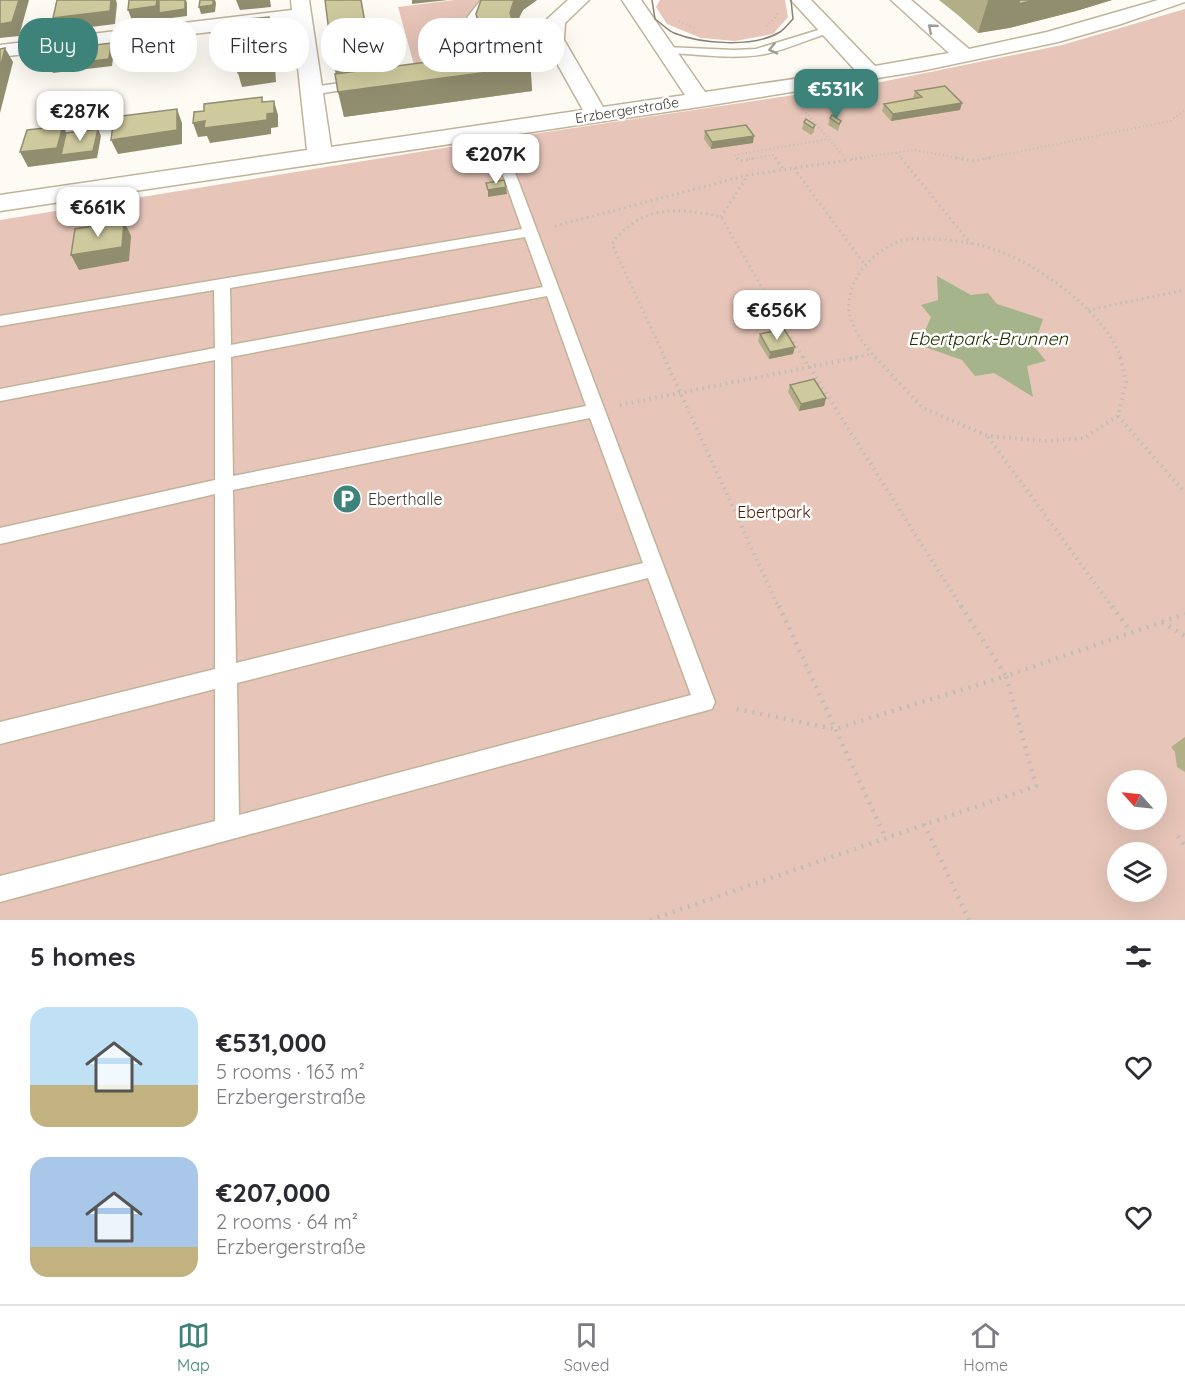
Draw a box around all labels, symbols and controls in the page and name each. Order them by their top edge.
chip: Buy [18,18,98,72]
chip: Rent [110,18,197,72]
chip: Filters [209,18,309,72]
chip: New [321,18,406,72]
chip: Apartment [418,18,564,72]
one-way arrow [928,24,939,35]
one-way arrow [768,41,778,54]
pin: €531K [794,69,878,120]
text: €531K [808,76,864,101]
pin: €287K [38,91,122,142]
street label: Erzbergerstraße [574,93,680,127]
text: €287K [51,98,109,123]
pin: €207K [454,134,538,185]
text: €207K [466,141,526,166]
pin: €661K [56,187,140,238]
text: €661K [70,194,126,219]
pin: €656K [735,290,819,341]
text: €656K [747,297,807,322]
water label: Ebertpark-Brunnen [908,327,1069,350]
parking icon: Eberthalle [331,483,363,515]
place label: Eberthalle [368,489,442,509]
park label: Ebertpark [737,502,811,522]
north arrow [1107,770,1167,830]
map controls [1107,770,1167,902]
button: layers [1107,842,1167,902]
text: 5 homes [30,940,136,973]
icon: filters [1122,940,1155,973]
text: €531,000 [216,1026,326,1059]
icon: home [78,1031,150,1103]
icon: heart [1122,1051,1155,1084]
text: 5 rooms · 163 m² [216,1059,365,1084]
text: Erzbergerstraße [216,1084,366,1109]
text: €207,000 [216,1176,331,1209]
icon: home [78,1181,150,1253]
icon: heart [1122,1201,1155,1234]
text: 2 rooms · 64 m² [216,1209,358,1234]
text: Erzbergerstraße [216,1234,366,1259]
tab: Map [177,1319,210,1375]
tab: Saved [564,1319,609,1375]
tab: Home [963,1319,1008,1375]

